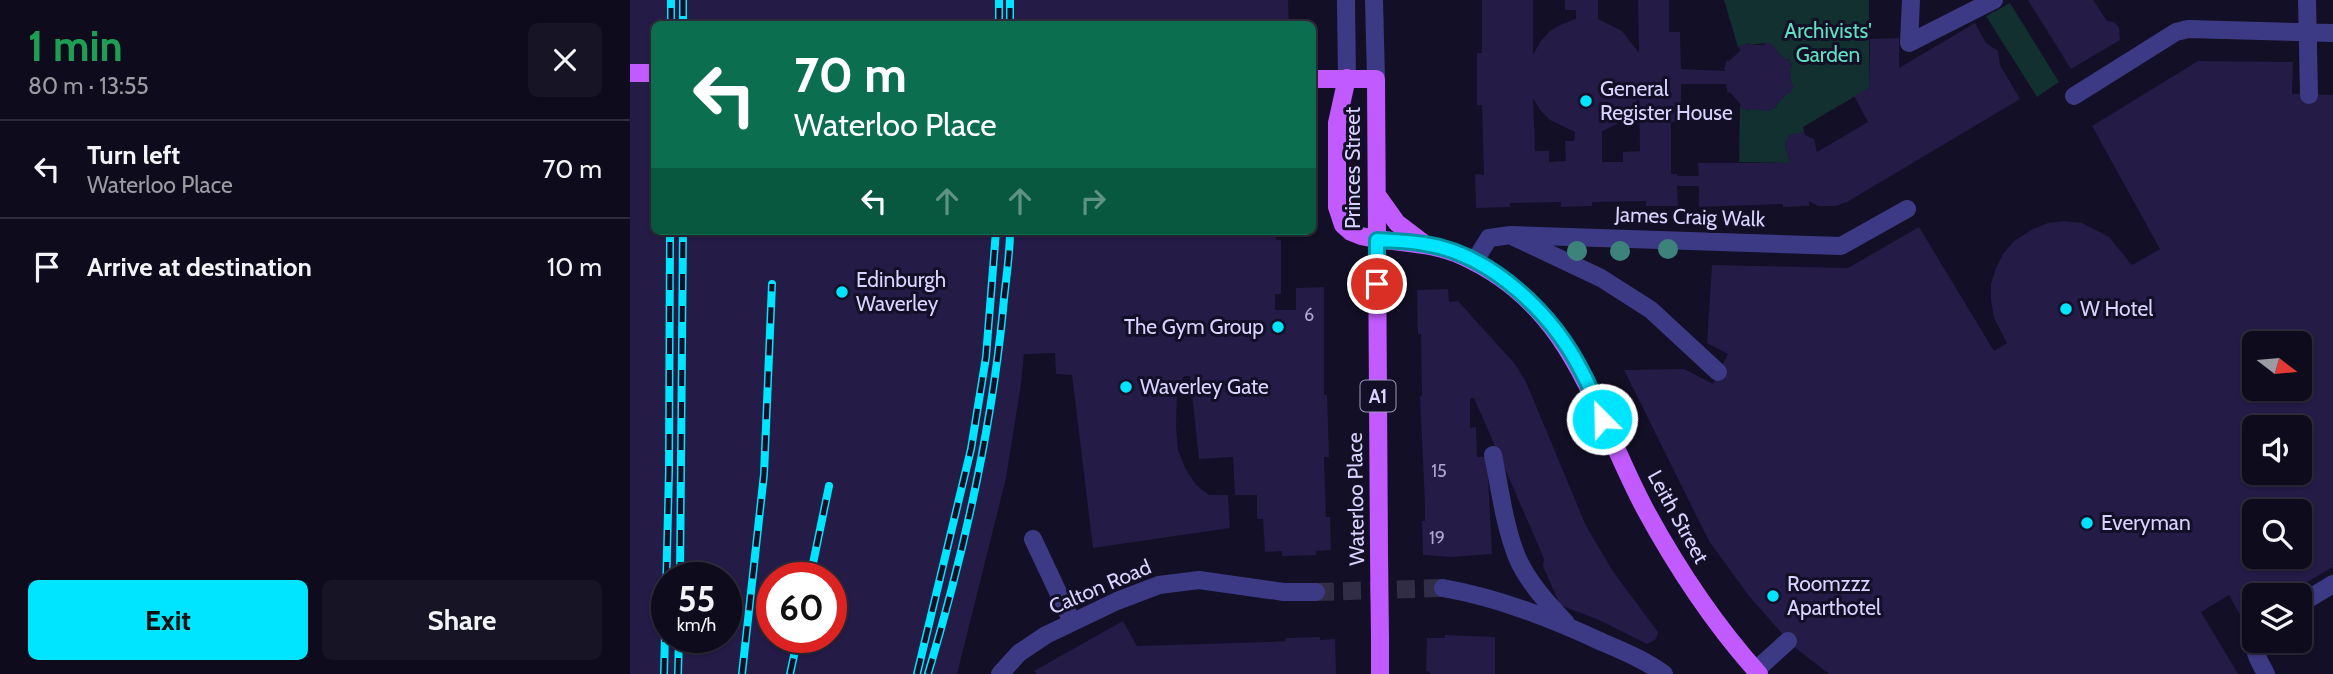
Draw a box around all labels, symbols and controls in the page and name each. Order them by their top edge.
park label: Archivists' Garden [1784,18,1872,67]
text: 1 min [28,20,123,72]
button: close [528,23,602,97]
text: 70 m [794,45,907,104]
icon: left [679,49,770,140]
text: 80 m · 13:55 [28,72,149,100]
place label: General Register House [1600,76,1733,125]
marker: General Register House [1578,93,1594,109]
text: Waterloo Place [794,105,997,144]
street label: Princes Street [1340,107,1365,229]
text: Turn left [87,139,180,171]
icon: left [28,150,66,188]
text: 70 m [542,153,602,185]
text: Waterloo Place [87,171,233,199]
icon: left [855,182,893,220]
icon: ahead [928,182,966,220]
icon: ahead [1001,182,1039,220]
icon: right [1074,182,1112,220]
street label: James Craig Walk [1613,201,1766,232]
icon: arrive [28,248,66,286]
text: Arrive at destination [87,251,312,283]
text: 10 m [547,251,602,283]
pin [1347,254,1407,314]
icon: arrive [1358,265,1396,303]
place label: Edinburgh Waverley [856,267,946,316]
marker: Edinburgh Waverley [834,284,850,300]
place label: W Hotel [2080,296,2153,321]
marker: W Hotel [2058,301,2074,317]
house number: 6 [1304,304,1314,326]
place label: The Gym Group [1124,314,1264,339]
marker: The Gym Group [1270,319,1286,335]
north arrow [2242,331,2312,401]
map controls [2242,331,2312,653]
place label: Waverley Gate [1140,374,1269,399]
marker: Waverley Gate [1118,379,1134,395]
road number: A1 [1360,380,1396,412]
position arrow [1565,382,1639,456]
button: sound [2242,415,2312,485]
street label: Waterloo Place [1342,432,1369,566]
house number: 15 [1431,460,1447,482]
street label: Leith Street [1643,466,1714,568]
button: search [2242,499,2312,569]
place label: Everyman [2101,510,2191,535]
marker: Everyman [2079,515,2095,531]
house number: 19 [1429,527,1445,549]
street label: Calton Road [1045,554,1155,619]
speed limit sign: 60 [756,562,847,653]
place label: Roomzzz Aparthotel [1787,571,1881,620]
text: 55 [678,577,715,620]
button: Exit [28,580,308,660]
button: Share [322,580,602,660]
button: layers [2242,583,2312,653]
marker: Roomzzz Aparthotel [1765,588,1781,604]
text: km/h [677,614,716,636]

